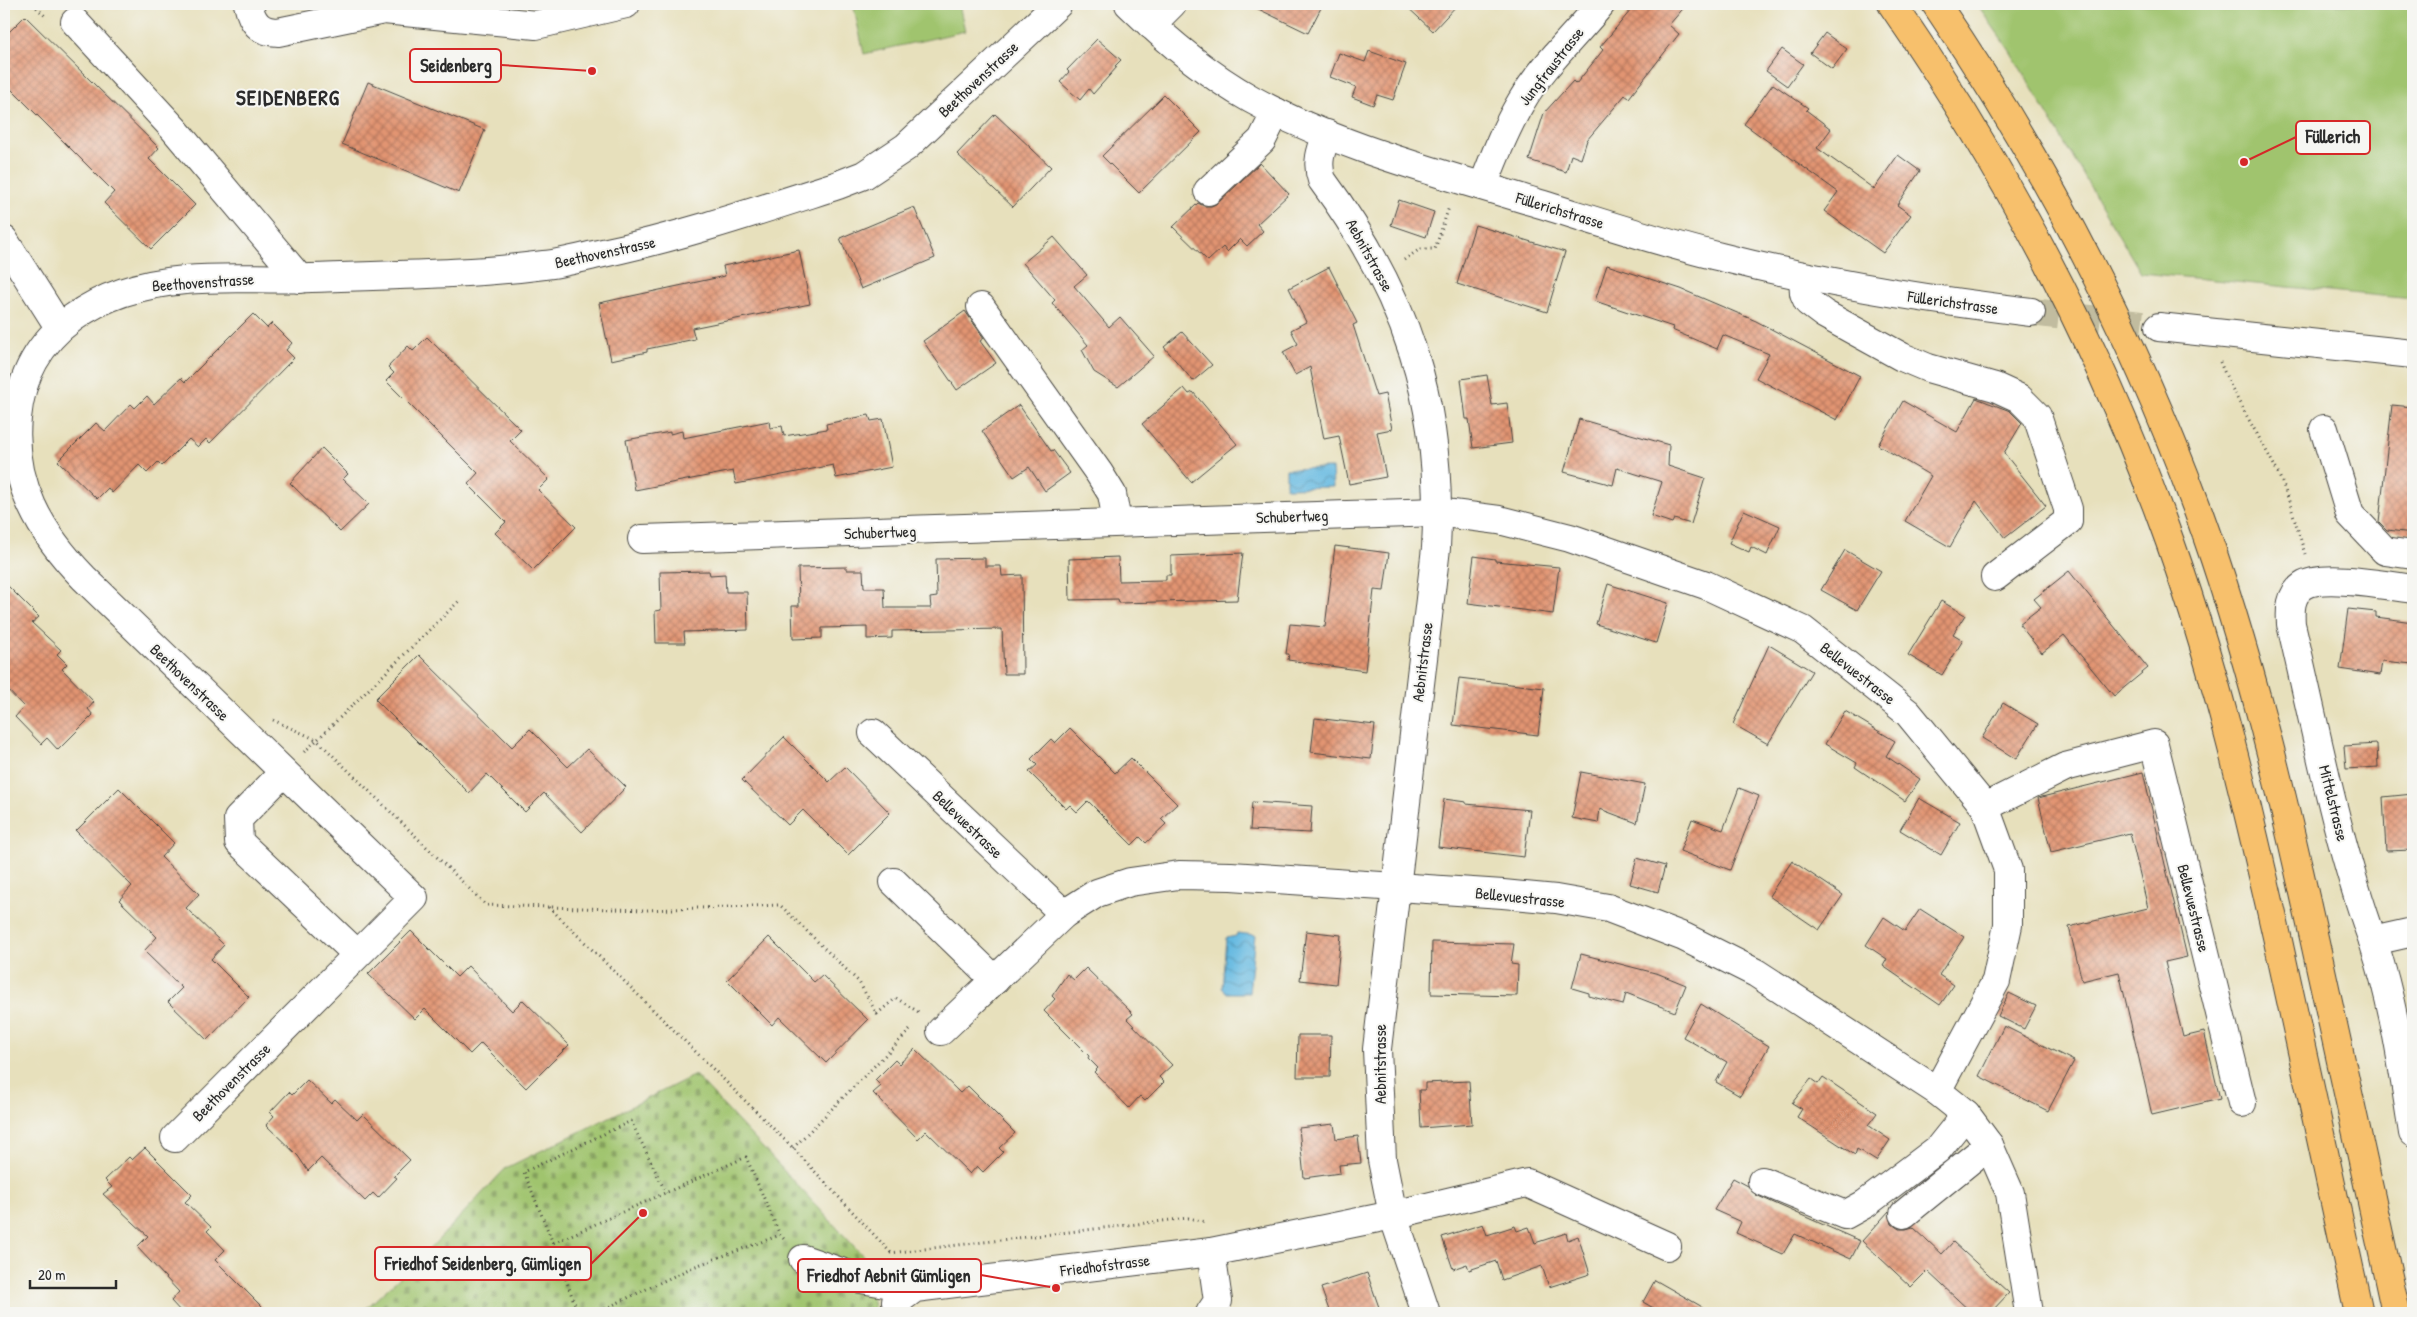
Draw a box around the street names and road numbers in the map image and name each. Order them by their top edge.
street label: Jungfraustrasse [1513,22,1589,110]
street label: Beethovenstrasse [933,36,1023,122]
street label: Füllerichstrasse [1512,186,1607,234]
street label: Aebnitstrasse [1341,215,1399,296]
street label: Beethovenstrasse [553,230,658,273]
street label: Beethovenstrasse [151,267,255,297]
street label: Füllerichstrasse [1905,285,2000,319]
street label: Schubertweg [1256,504,1328,528]
street label: Schubertweg [844,520,916,544]
street label: Aebnitstrasse [1406,620,1438,703]
street label: Bellevuestrasse [1816,637,1901,710]
street label: Beethovenstrasse [146,639,235,726]
street label: Mittelstrasse [2314,763,2354,844]
street label: Bellevuestrasse [928,785,1008,864]
street label: Bellevuestrasse [2172,862,2216,955]
street label: Bellevuestrasse [1474,881,1566,913]
street label: Aebnitstrasse [1369,1023,1391,1104]
street label: Beethovenstrasse [187,1038,275,1126]
street label: Friedhofstrasse [1058,1249,1152,1282]

